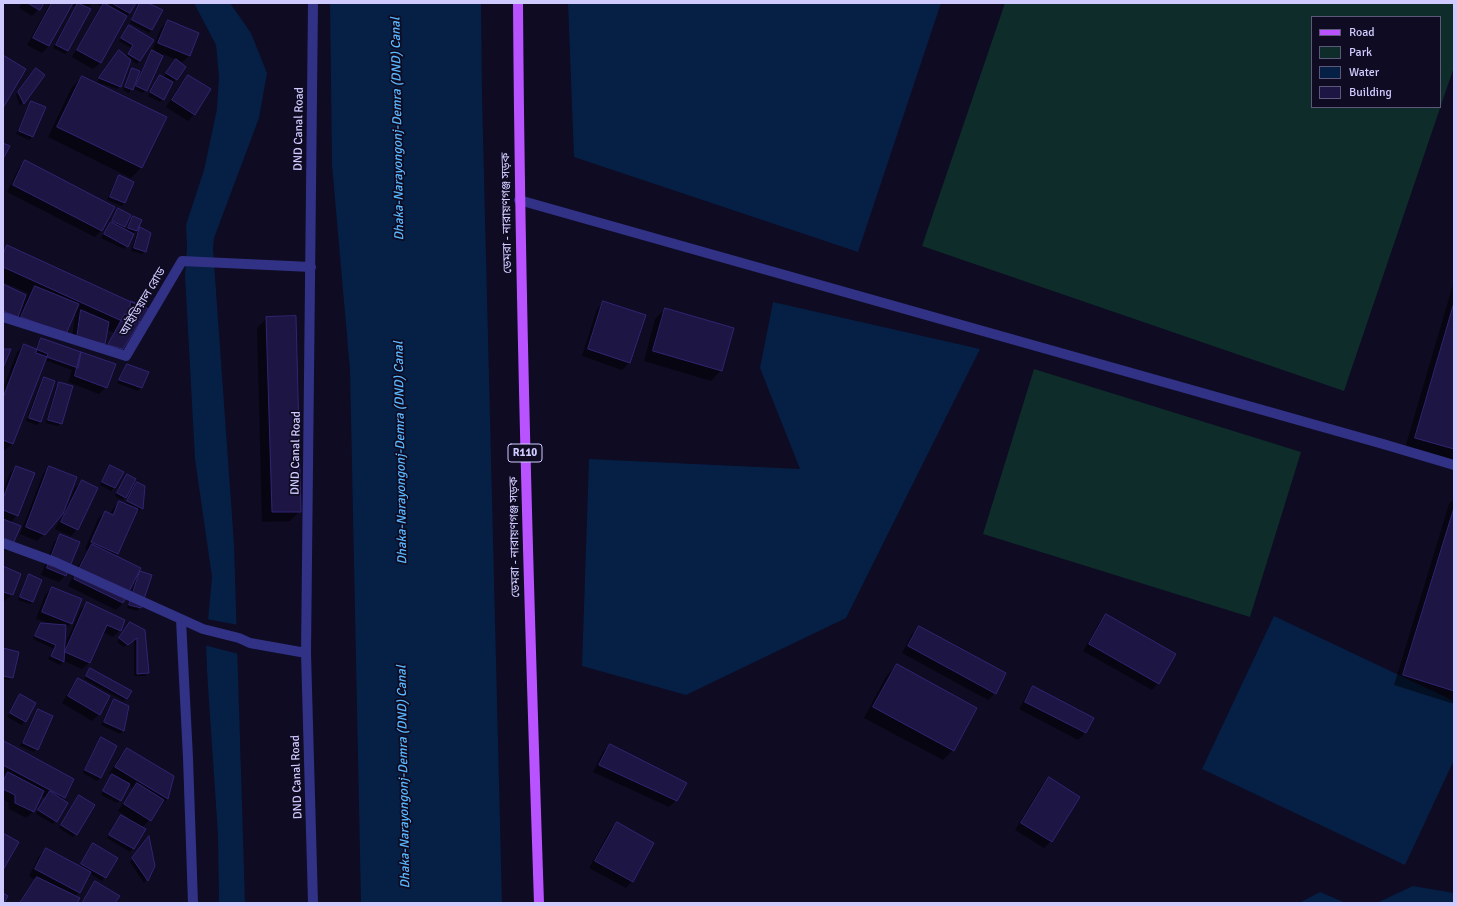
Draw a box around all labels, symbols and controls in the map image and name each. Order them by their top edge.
legend [1311,16,1441,108]
water label: Dhaka-Narayongonj-Demra (DND) Canal [388,17,408,241]
text: Road [1349,25,1375,40]
text: Park [1349,45,1372,60]
text: Water [1349,65,1379,80]
text: Building [1349,85,1392,100]
street label: DND Canal Road [291,87,307,171]
street label: ডেমরা - নারায়ণগঞ্জ সড়ক [499,152,515,274]
street label: আইডিয়াল রোড [117,265,169,339]
water label: Dhaka-Narayongonj-Demra (DND) Canal [391,341,411,565]
street label: DND Canal Road [288,411,304,495]
road number: R110 [508,444,542,462]
street label: ডেমরা - নারায়ণগঞ্জ সড়ক [507,476,523,598]
water label: Dhaka-Narayongonj-Demra (DND) Canal [394,665,414,889]
street label: DND Canal Road [288,735,306,819]

